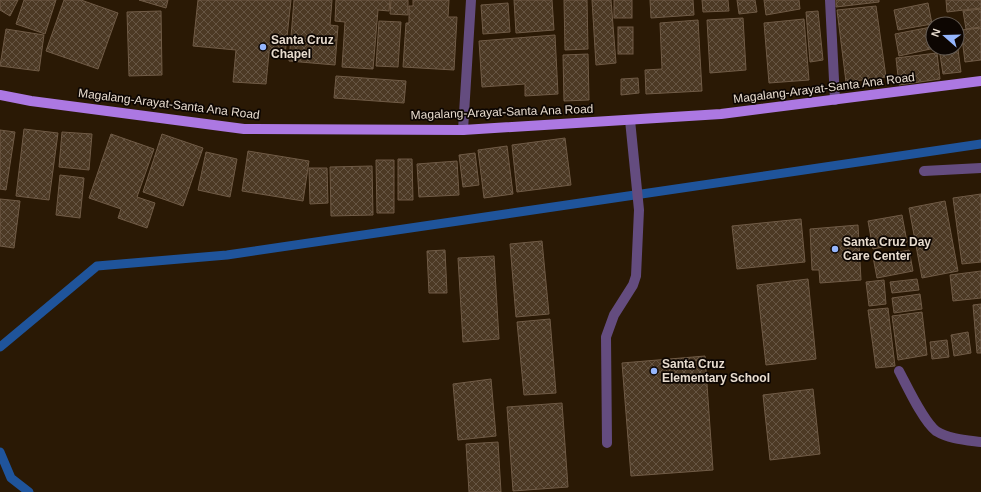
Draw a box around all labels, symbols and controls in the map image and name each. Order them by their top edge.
north arrow [925,16,965,56]
text: N [929,27,943,38]
place label: Santa Cruz Chapel [271,33,334,61]
marker: Santa Cruz Chapel [258,42,268,52]
street label: Magalang-Arayat-Santa Ana Road [732,70,916,106]
street label: Magalang-Arayat-Santa Ana Road [77,86,261,122]
street label: Magalang-Arayat-Santa Ana Road [410,102,594,122]
place label: Santa Cruz Day Care Center [843,235,931,263]
marker: Santa Cruz Day Care Center [830,244,840,254]
place label: Santa Cruz Elementary School [662,357,770,385]
marker: Santa Cruz Elementary School [649,366,659,376]

